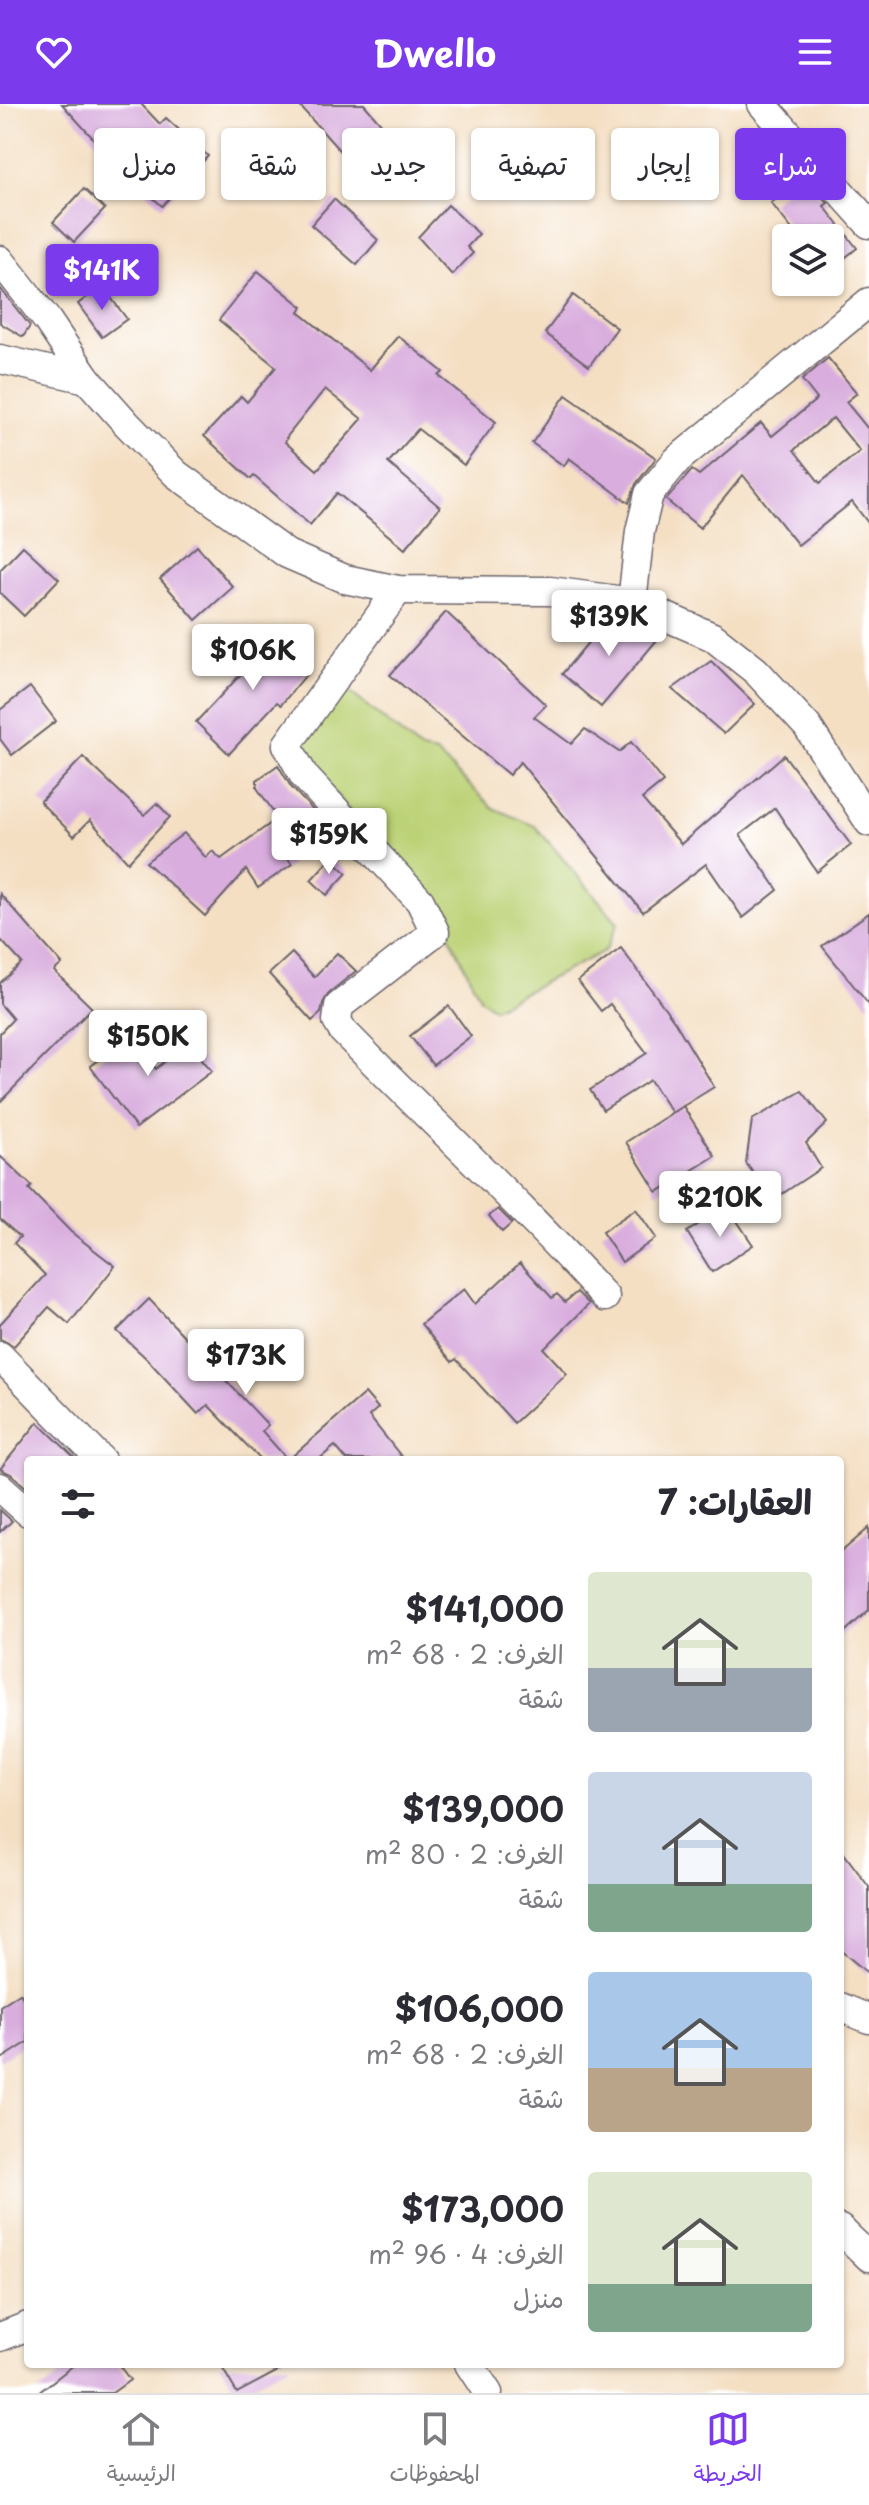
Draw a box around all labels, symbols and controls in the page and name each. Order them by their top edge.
text: Dwello [373,25,496,79]
icon: heart [32,30,76,74]
icon: menu [793,30,837,74]
chip: منزل [94,128,205,200]
chip: شقة [221,128,326,200]
chip: جديد [342,128,455,200]
chip: تصفية [471,128,595,200]
chip: إيجار [611,128,719,200]
chip: شراء [735,128,846,200]
map controls [772,224,844,296]
button: layers [772,224,844,296]
pin: $141K [46,244,158,312]
text: $141K [64,250,140,289]
pin: $139K [553,590,665,658]
text: $139K [570,596,649,635]
pin: $106K [197,624,309,692]
text: $106K [210,630,296,669]
pin: $159K [273,808,385,876]
text: $159K [290,814,368,853]
pin: $150K [92,1010,204,1078]
text: $150K [107,1016,189,1055]
pin: $210K [664,1171,776,1239]
text: $210K [677,1177,763,1216]
pin: $173K [190,1329,302,1397]
text: $173K [206,1335,286,1374]
text: العقارات: 7 [658,1475,812,1527]
icon: filters [56,1482,100,1526]
text: $141,000 [406,1582,564,1634]
icon: home [652,1604,748,1700]
text: الغرف: 2 · 68 m² [366,1634,564,1673]
text: شقة [519,1678,564,1717]
text: $139,000 [403,1782,564,1834]
icon: home [652,1804,748,1900]
text: الغرف: 2 · 80 m² [365,1834,564,1873]
text: شقة [519,1878,564,1917]
text: $106,000 [395,1982,564,2034]
icon: home [652,2004,748,2100]
text: الغرف: 2 · 68 m² [366,2034,564,2073]
text: شقة [519,2078,564,2117]
text: $173,000 [402,2182,564,2234]
icon: home [652,2204,748,2300]
text: الغرف: 4 · 96 m² [368,2234,564,2273]
text: منزل [513,2278,564,2317]
tab: الرئيسية [107,2407,176,2493]
tab: المحفوظات [389,2407,480,2493]
tab: الخريطة [694,2407,762,2493]

